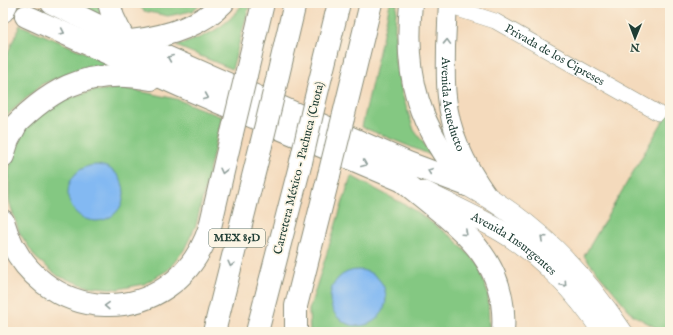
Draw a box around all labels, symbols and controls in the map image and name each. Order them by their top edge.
north arrow [615,18,655,58]
street label: Privada de los Cipreses [502,21,607,89]
one-way arrow [57,27,65,35]
one-way arrow [442,39,451,45]
text: N [629,40,641,54]
one-way arrow [167,54,174,62]
street label: Avenida Acueducto [438,56,469,154]
street label: Carretera México - Pachuca (Cuota) [270,80,328,256]
one-way arrow [202,92,209,100]
one-way arrow [360,160,367,168]
one-way arrow [220,167,228,174]
one-way arrow [427,168,434,176]
street label: Avenida Insurgentes [468,208,560,278]
road number: MEX 85D [209,229,265,247]
one-way arrow [460,229,467,236]
one-way arrow [541,236,548,243]
one-way arrow [227,260,236,267]
one-way arrow [560,279,567,286]
one-way arrow [104,302,110,311]

